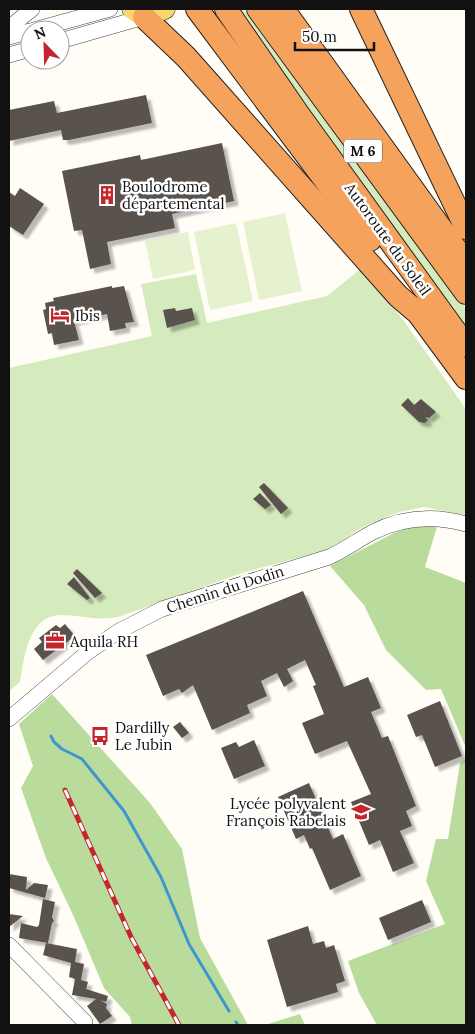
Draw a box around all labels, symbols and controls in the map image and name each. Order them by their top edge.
north arrow [20,20,70,70]
scale bar [295,20,374,52]
text: N [31,23,49,43]
text: 50 m [302,27,337,46]
road number: M 6 [344,140,382,162]
place label: Boulodrome départemental [122,177,224,213]
street label: Autoroute du Soleil [340,178,435,299]
building icon: Boulodrome départemental [96,184,118,206]
hotel icon: Ibis [49,304,71,326]
place label: Ibis [75,306,100,325]
street label: Chemin du Dodin [164,561,286,617]
office icon: Aquila RH [44,630,66,652]
place label: Aquila RH [69,632,138,651]
place label: Dardilly Le Jubin [115,718,172,754]
bus stop icon: Dardilly Le Jubin [89,725,111,747]
place label: Lycée polyvalent François Rabelais [226,794,346,830]
school or university icon: Lycée polyvalent François Rabelais [350,801,372,823]

